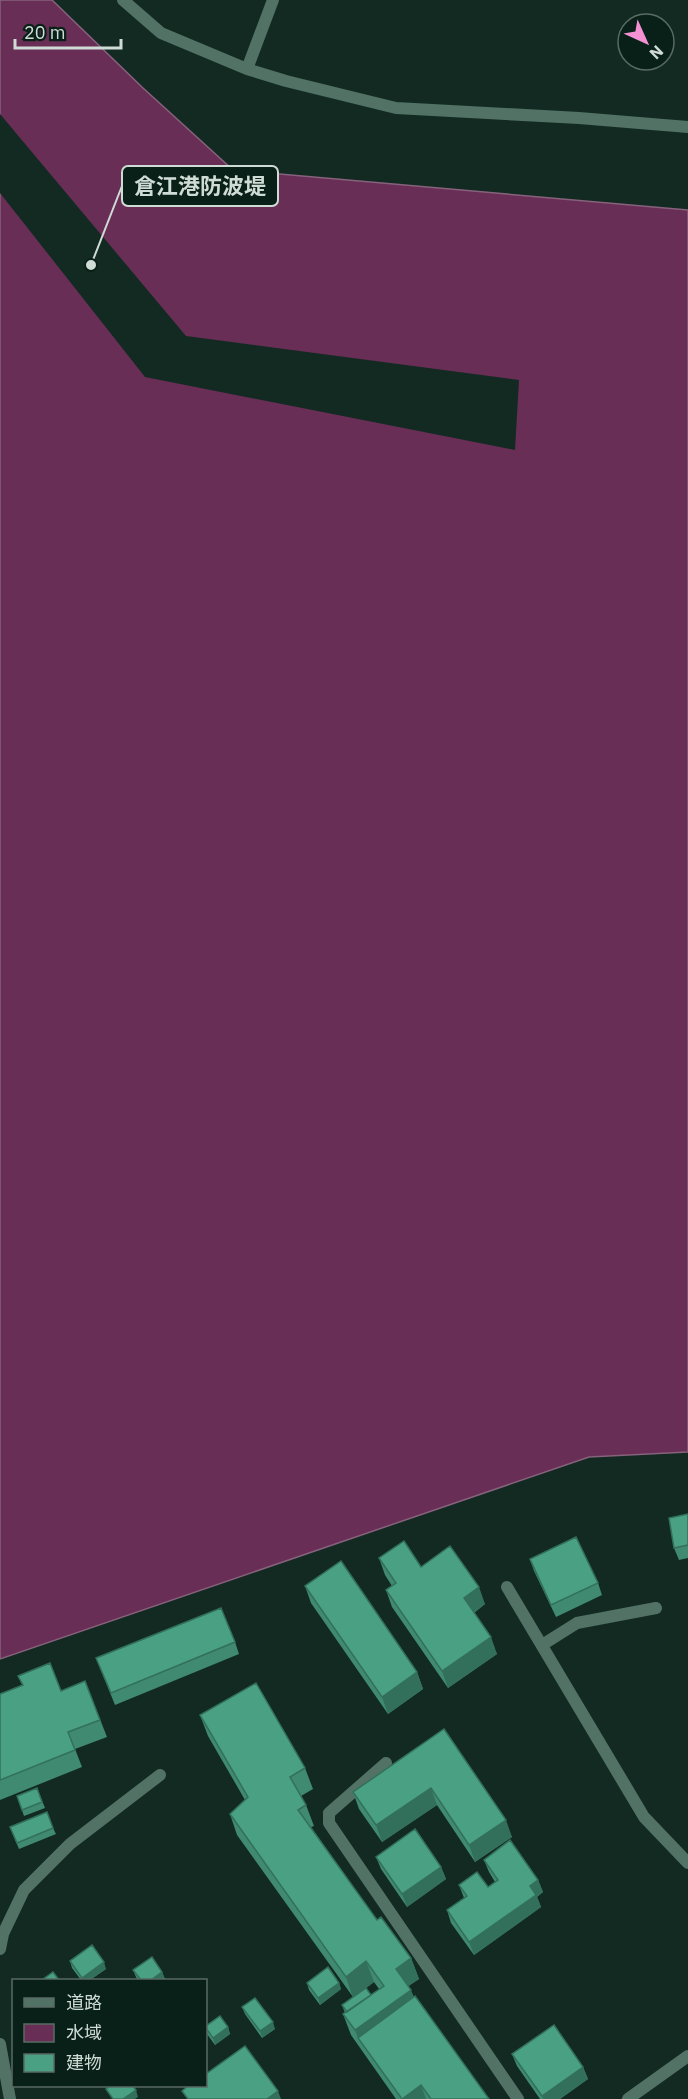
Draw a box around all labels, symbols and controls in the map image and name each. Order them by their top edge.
scale bar [15,12,122,50]
north arrow [616,12,676,72]
text: 20 m [24,21,66,44]
text: N [645,41,668,64]
callout: 倉江港防波堤 [122,166,278,206]
text: 倉江港防波堤 [134,171,266,200]
legend [12,1979,207,2087]
text: 道路 [66,1991,102,2014]
text: 水域 [66,2021,102,2044]
text: 建物 [66,2051,102,2074]

